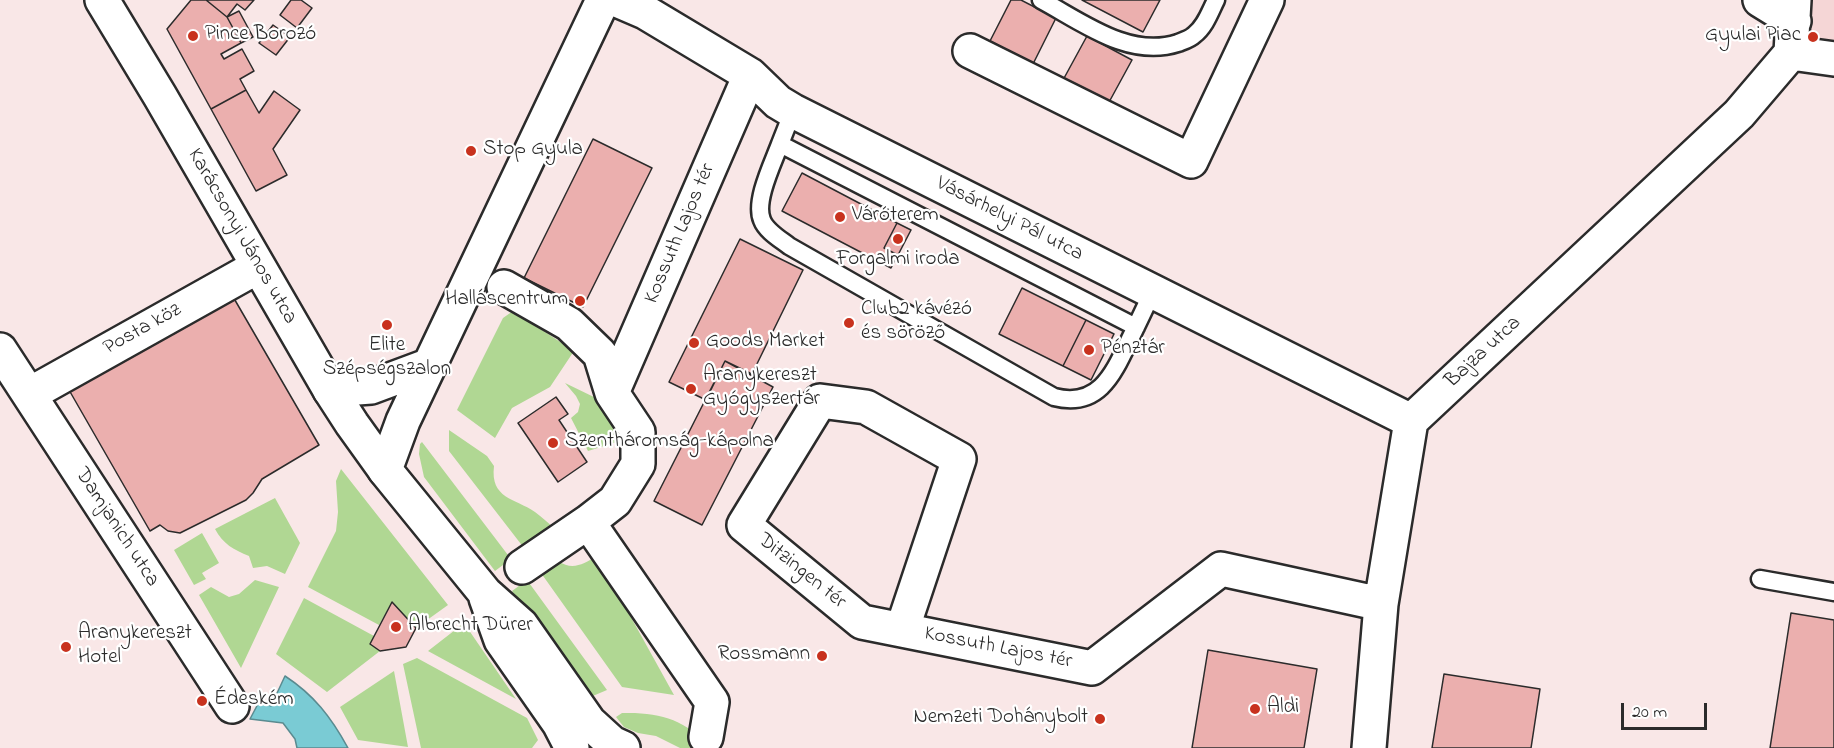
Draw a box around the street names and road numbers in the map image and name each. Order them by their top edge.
street label: Karácsonyi János utca [180,145,302,329]
street label: Kossuth Lajos tér [640,160,722,308]
street label: Vásárhelyi Pál utca [931,172,1087,268]
street label: Posta köz [100,298,186,362]
street label: Bajza utca [1441,311,1527,395]
street label: Damjanich utca [68,464,164,592]
street label: Ditzingen tér [752,529,850,615]
street label: Kossuth Lajos tér [922,622,1074,676]

